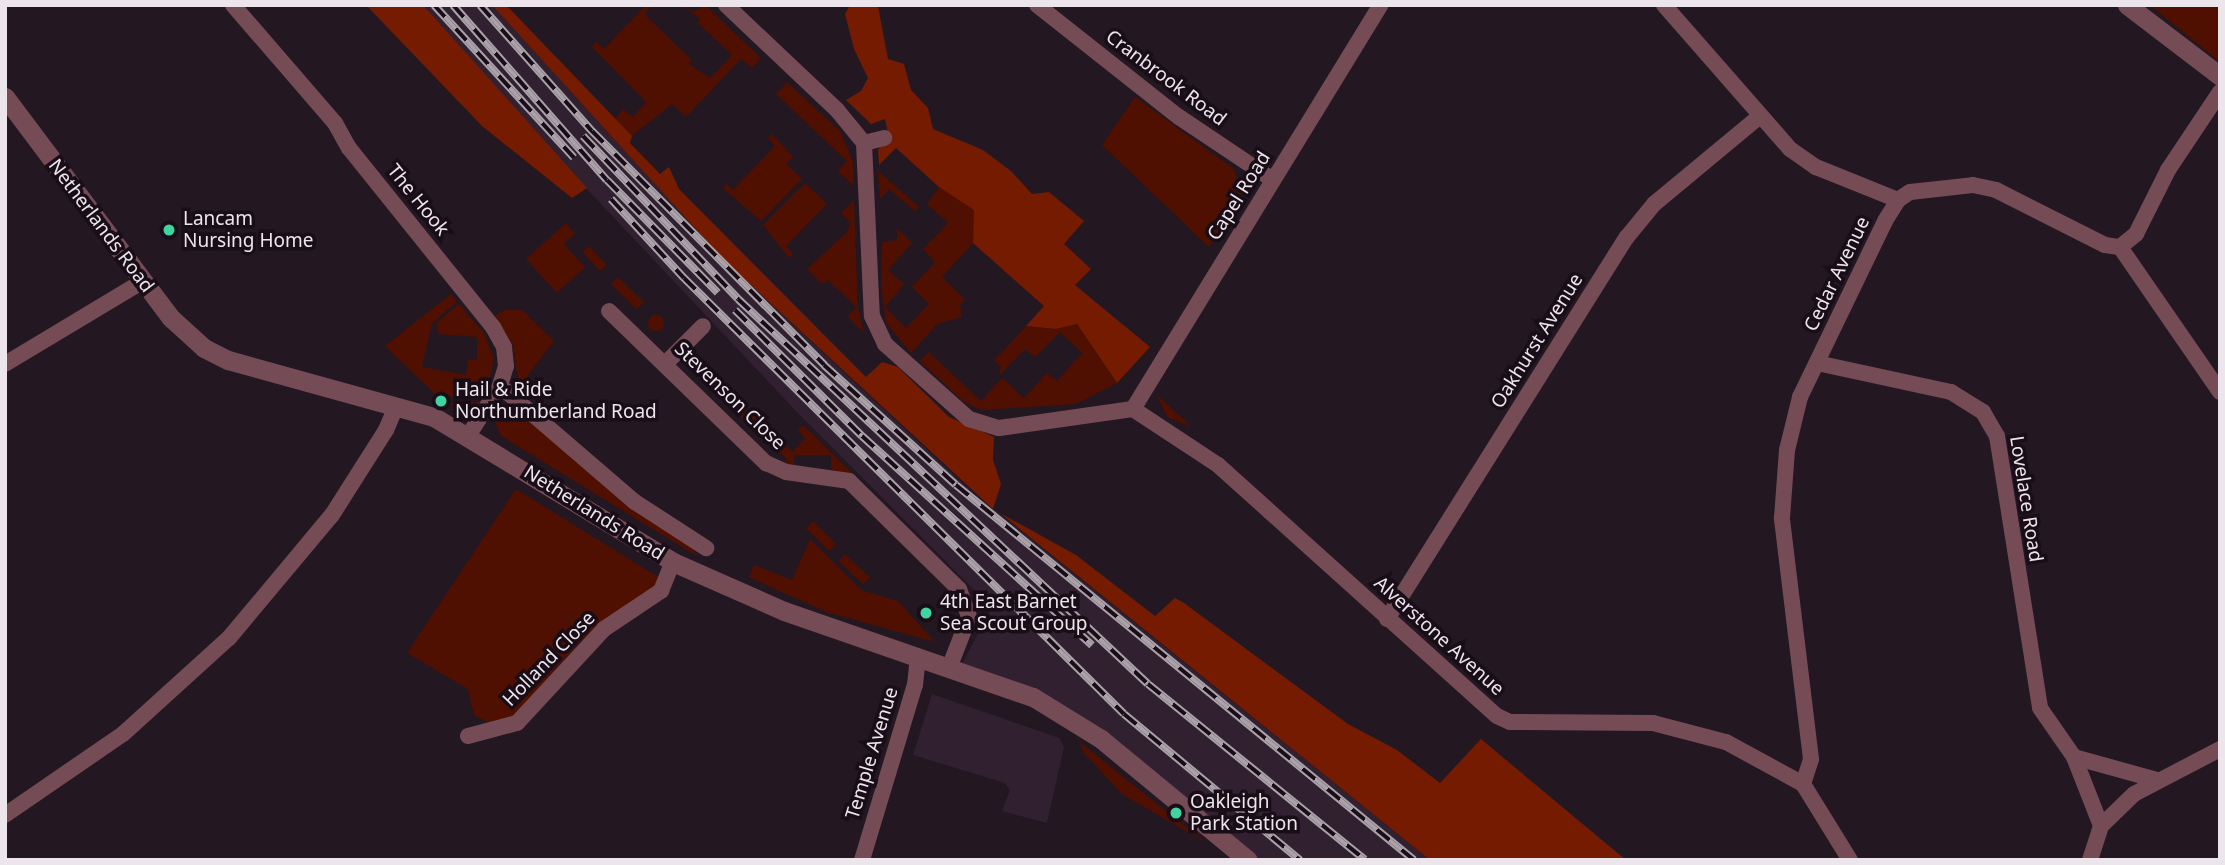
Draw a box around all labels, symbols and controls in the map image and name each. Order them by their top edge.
street label: Cranbrook Road [1101,25,1231,131]
street label: Capel Road [1203,147,1275,245]
street label: Netherlands Road [43,155,159,297]
street label: The Hook [382,160,454,240]
place label: Lancam Nursing Home [183,208,313,252]
street label: Cedar Avenue [1799,213,1875,335]
marker: Lancam Nursing Home [161,222,177,238]
street label: Oakhurst Avenue [1486,269,1588,413]
street label: Stevenson Close [670,337,790,455]
place label: Hail & Ride Northumberland Road [455,379,657,423]
marker: Hail & Ride Northumberland Road [433,393,449,409]
street label: Lovelace Road [2005,434,2047,564]
street label: Netherlands Road [520,461,668,565]
street label: Alverstone Avenue [1369,572,1509,700]
place label: 4th East Barnet Sea Scout Group [940,591,1088,635]
marker: 4th East Barnet Sea Scout Group [918,605,934,621]
street label: Holland Close [498,607,600,711]
street label: Temple Avenue [841,684,903,822]
place label: Oakleigh Park Station [1190,791,1298,835]
marker: Oakleigh Park Station [1168,805,1184,821]

